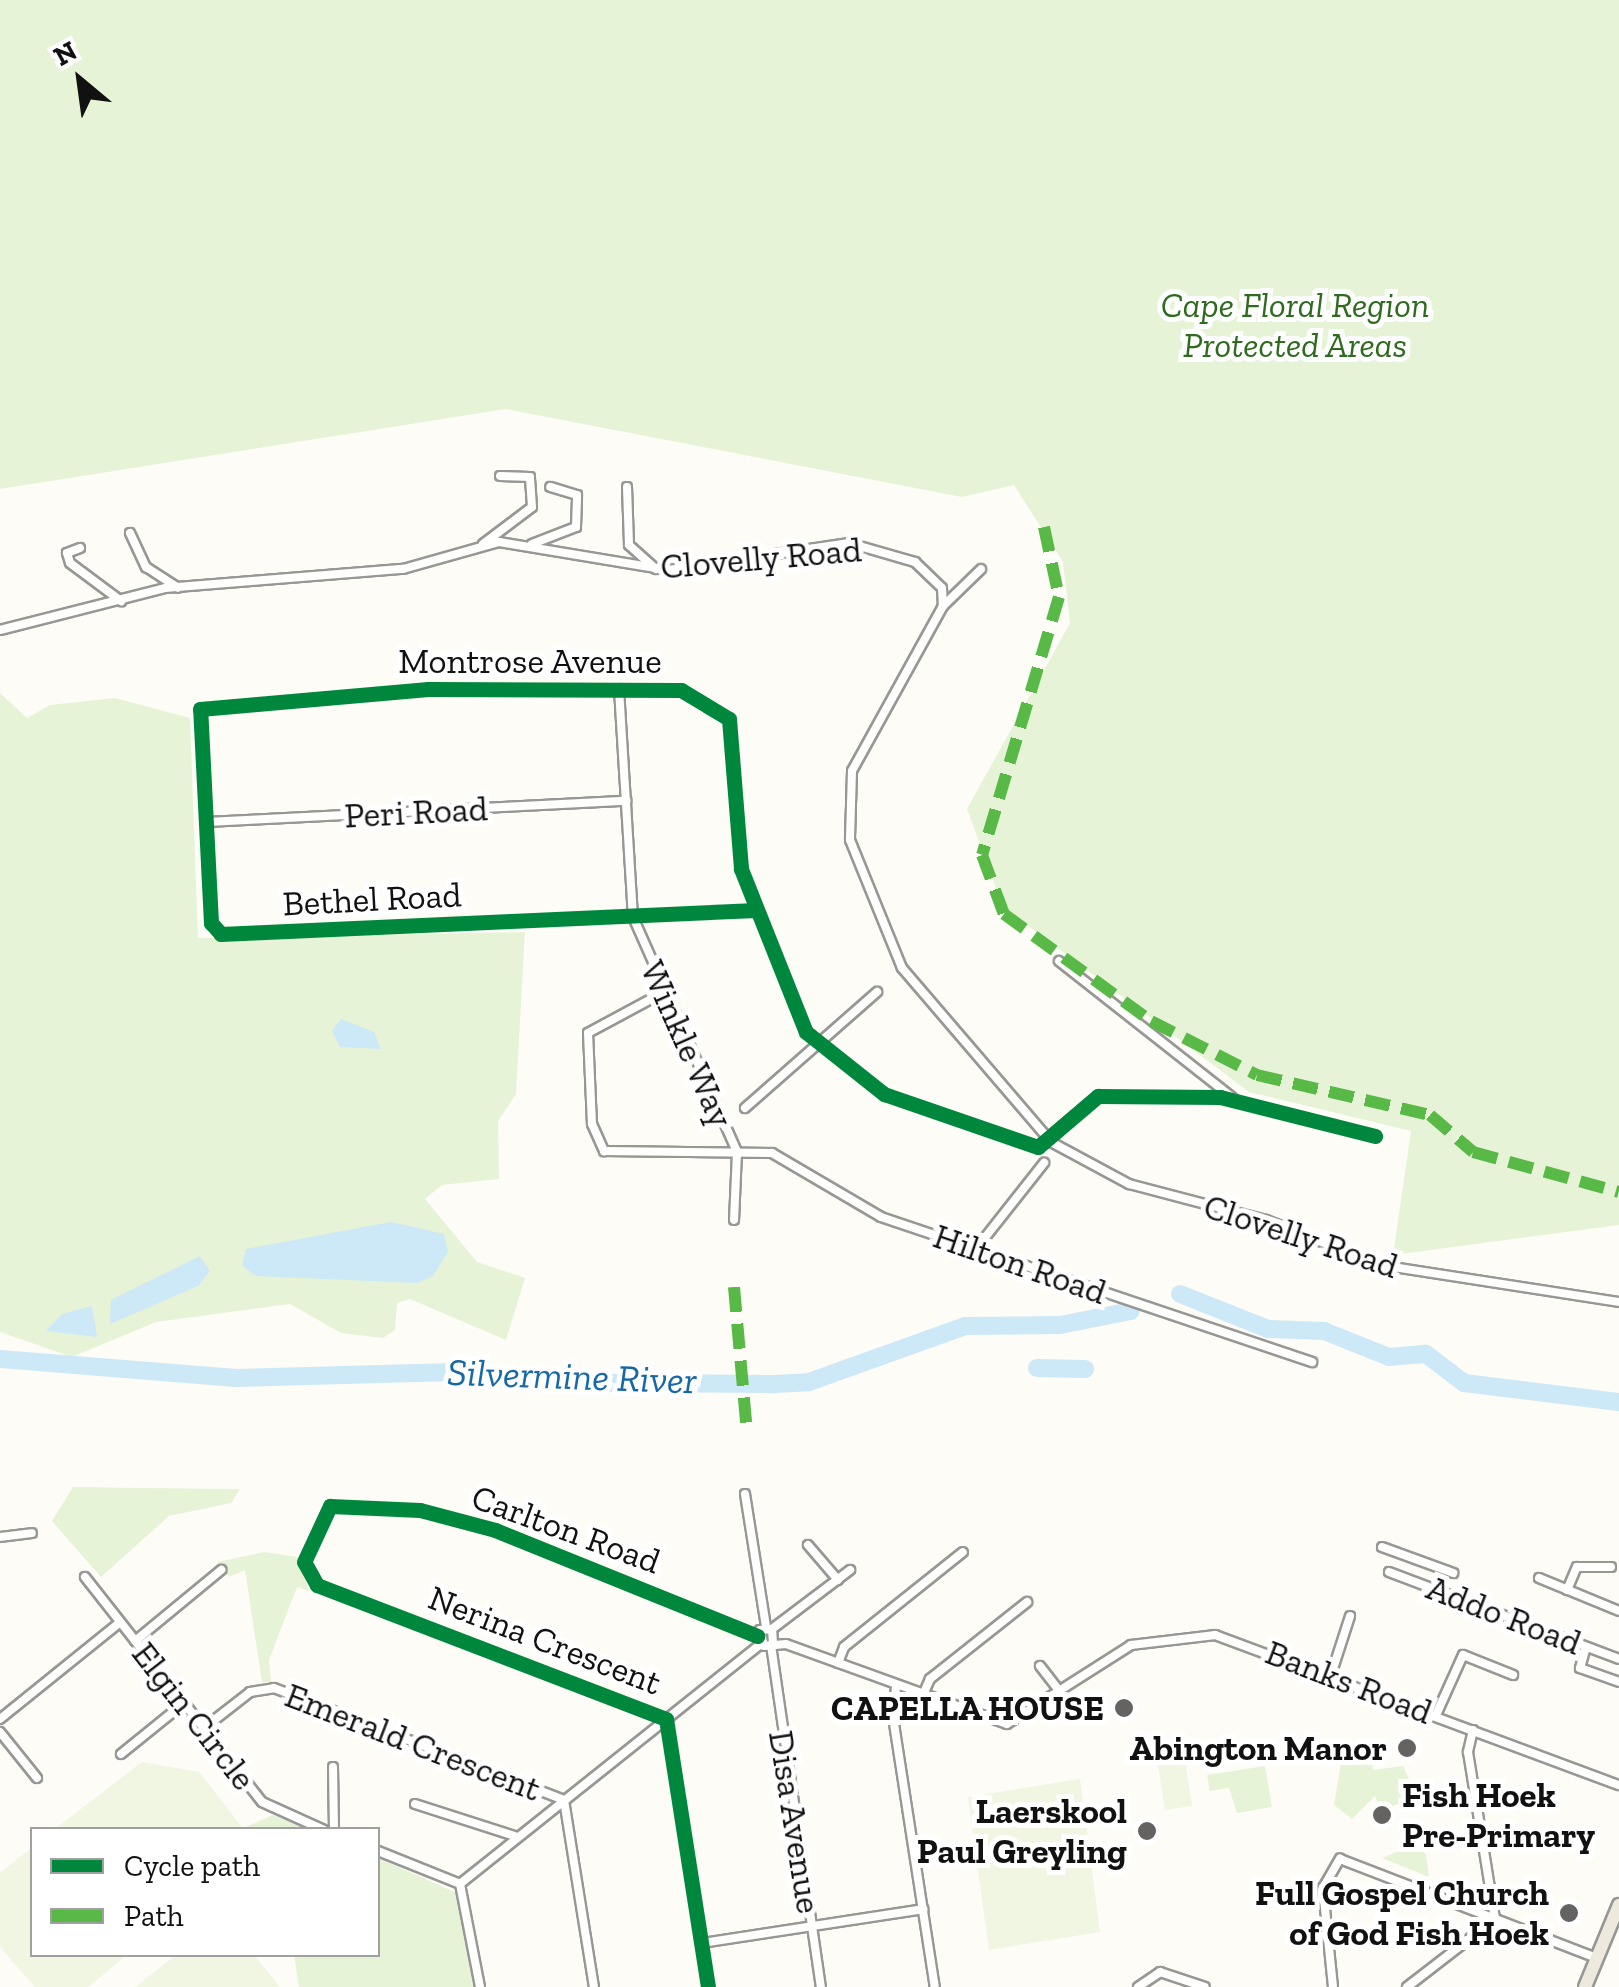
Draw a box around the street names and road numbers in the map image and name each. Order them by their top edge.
street label: Clovelly Road [658,528,864,588]
street label: Montrose Avenue [398,640,662,682]
street label: Peri Road [343,787,489,837]
street label: Bethel Road [281,873,463,925]
street label: Winkle Way [631,954,743,1134]
street label: Clovelly Road [1198,1185,1404,1287]
street label: Hilton Road [928,1215,1112,1313]
street label: Carlton Road [466,1475,666,1583]
street label: Addo Road [1421,1566,1587,1664]
street label: Nerina Crescent [423,1576,667,1704]
street label: Banks Road [1260,1631,1438,1733]
street label: Elgin Circle [123,1634,265,1798]
street label: Emerald Crescent [279,1674,547,1810]
street label: Disa Avenue [760,1727,830,1917]

